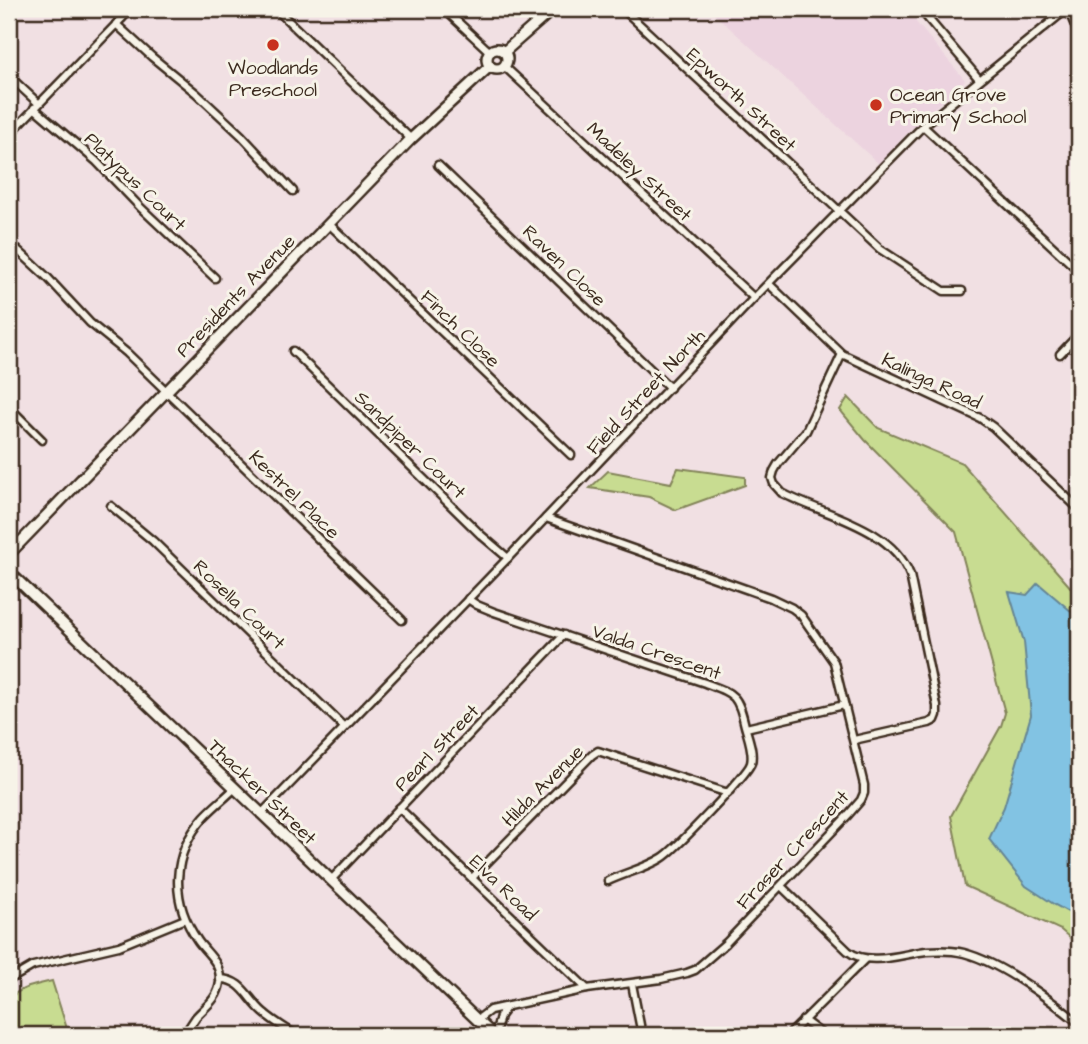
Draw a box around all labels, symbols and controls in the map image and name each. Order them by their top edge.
marker: Woodlands Preschool [265,37,281,53]
street label: Epworth Street [680,42,802,158]
place label: Woodlands Preschool [228,55,318,104]
place label: Ocean Grove Primary School [890,82,1026,132]
marker: Ocean Grove Primary School [868,97,884,113]
street label: Madeley Street [580,116,698,229]
street label: Platypus Court [77,126,192,239]
street label: Raven Close [516,219,612,313]
street label: Presidents Avenue [170,229,302,363]
street label: Finch Close [414,284,506,374]
street label: Field Street North [581,323,712,461]
street label: Kalinga Road [877,346,986,417]
street label: Sandpiper Court [348,385,472,506]
street label: Kestrel Place [242,445,346,546]
street label: Rosella Court [187,554,291,656]
street label: Valda Crescent [588,618,725,687]
street label: Pearl Street [389,698,486,798]
street label: Thacker Street [202,733,322,851]
street label: Hilda Avenue [496,739,590,833]
street label: Fraser Crescent [731,784,856,916]
street label: Elva Road [463,849,543,927]

